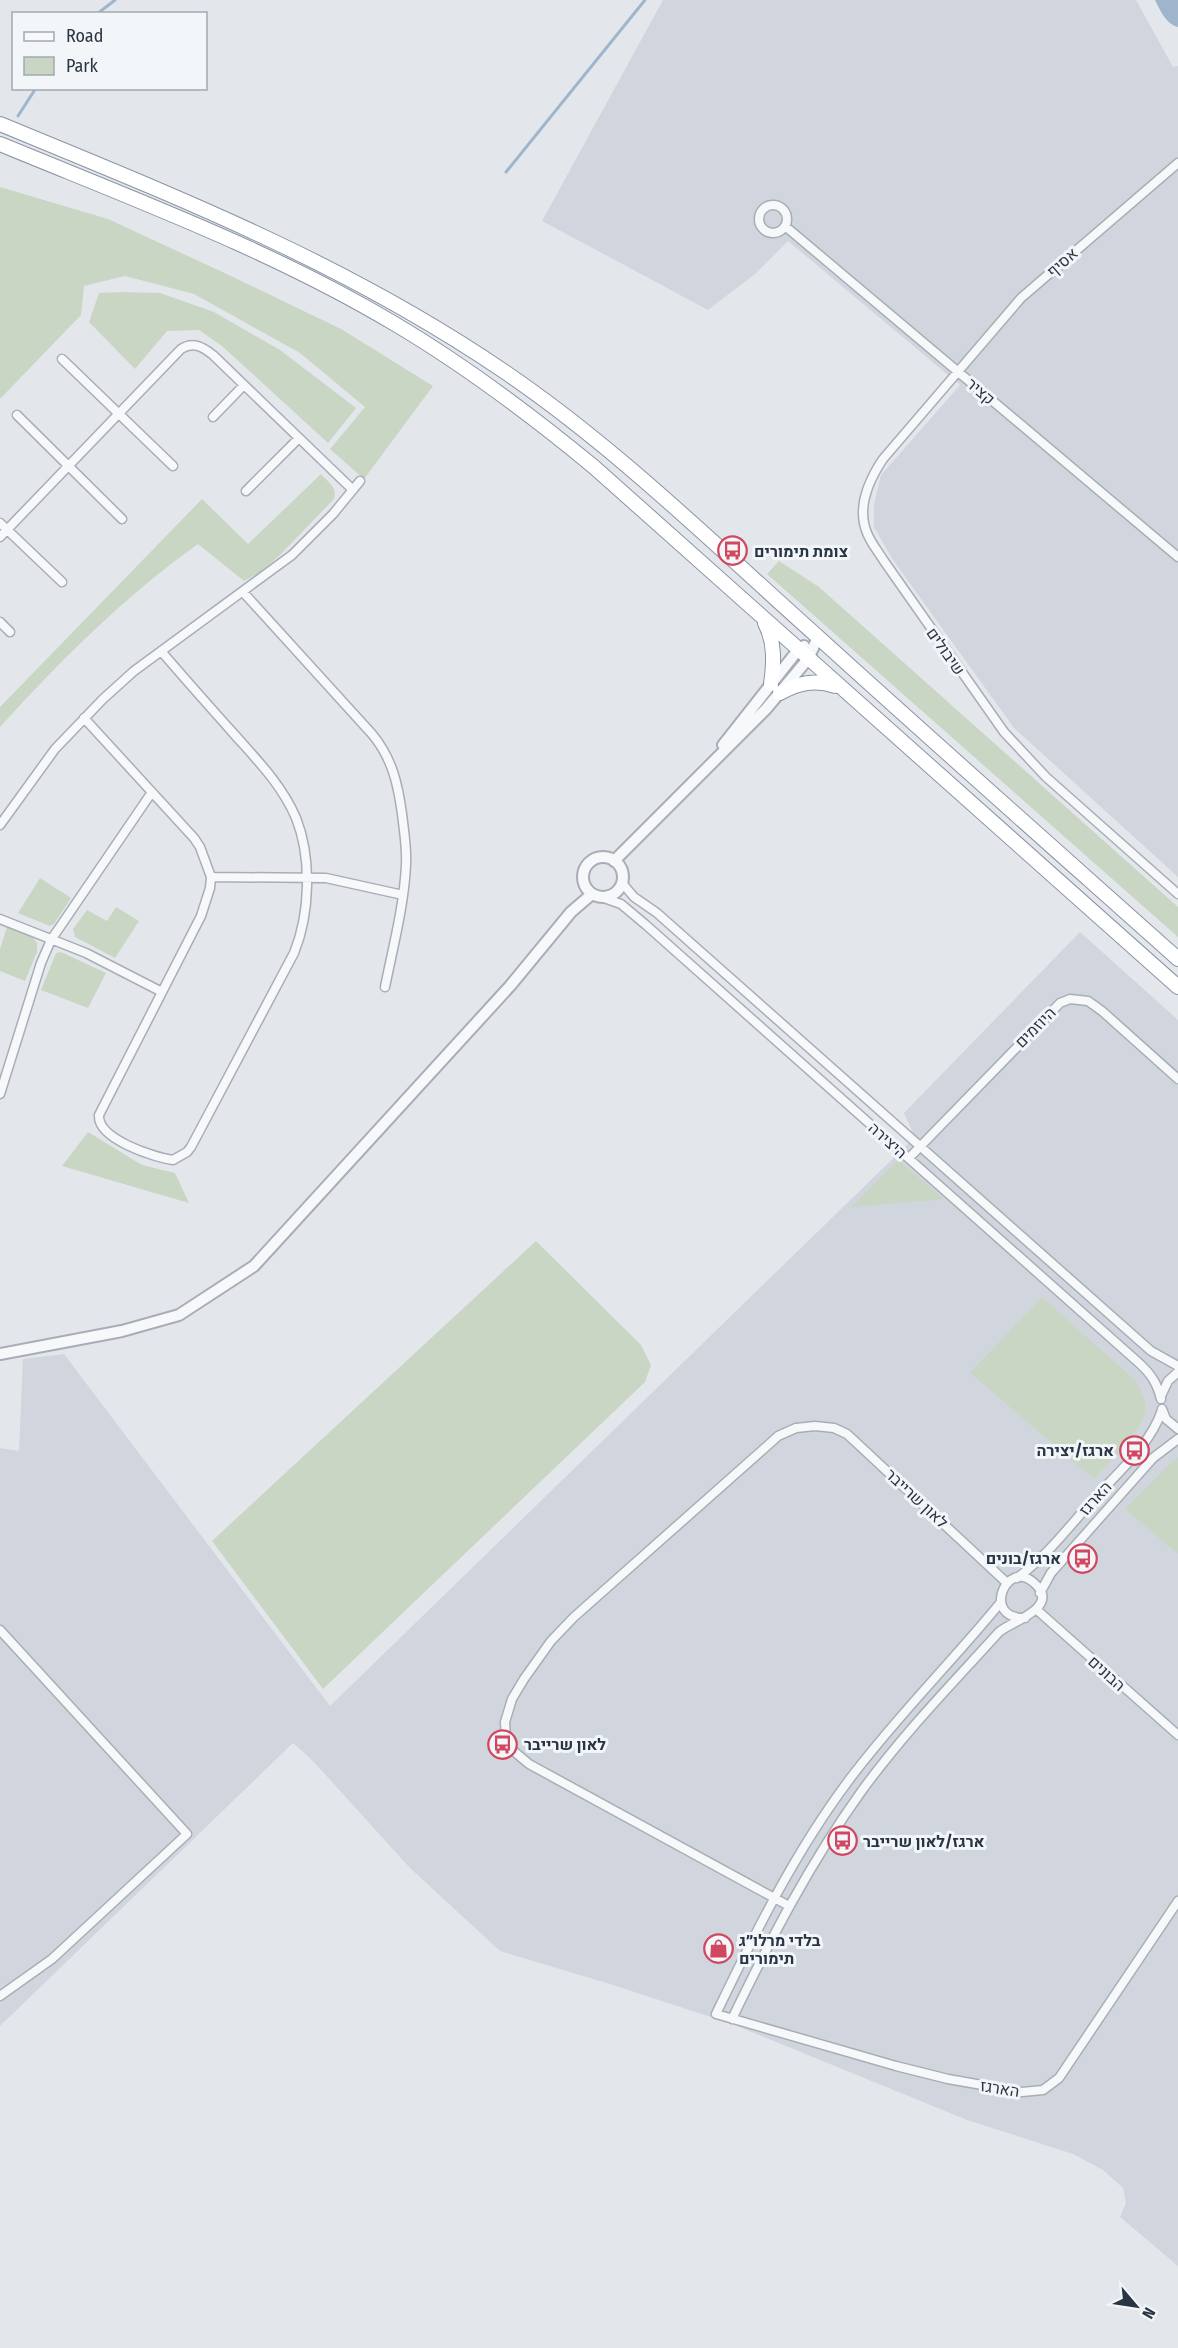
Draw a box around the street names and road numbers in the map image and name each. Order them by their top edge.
street label: אסיף [1043,244,1082,281]
street label: קציר [963,374,999,409]
street label: שיבולים [922,624,969,679]
street label: היוזמים [1011,1003,1060,1052]
street label: היצירה [865,1118,911,1163]
street label: לאון שרייבר [882,1465,952,1532]
street label: הארגז [1075,1477,1116,1519]
street label: הבונים [1084,1652,1129,1695]
street label: הארגז [979,2076,1021,2101]

